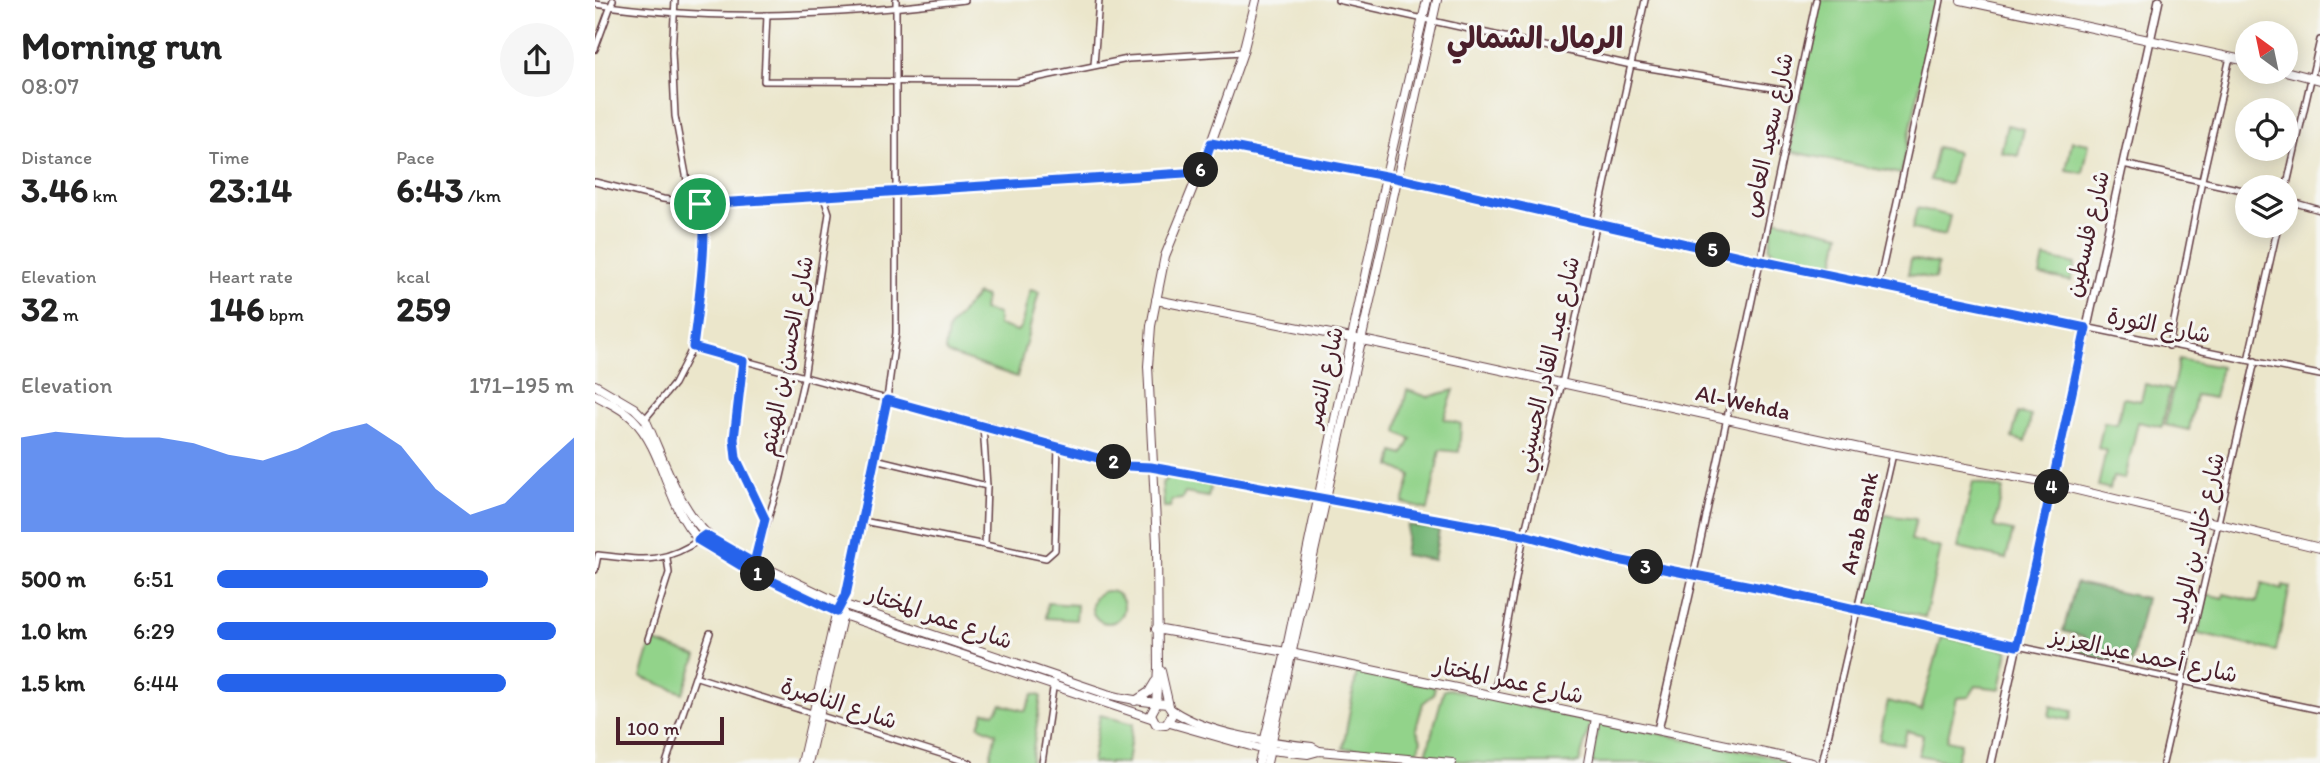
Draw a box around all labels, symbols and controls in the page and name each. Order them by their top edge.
district label: الرمال الشمالي [1447,19,1623,64]
north arrow [2235,21,2298,84]
map controls [2235,21,2298,238]
text: Morning run [21,23,222,69]
button: share [500,23,574,97]
street label: شارع سعيد العاص [1737,50,1801,220]
text: 08:07 [21,72,79,100]
button: locate [2235,98,2298,161]
text: Distance [21,146,92,169]
text: Time [209,146,249,169]
text: Pace [396,146,434,169]
pin: 6 [1183,152,1219,188]
text: 6 [1195,158,1206,181]
street label: شارع فلسطين [2059,168,2117,300]
text: 3.46 [21,169,88,211]
text: 23:14 [209,169,292,211]
text: 6:43 [396,169,464,211]
pin [670,174,730,234]
button: layers [2235,175,2298,238]
text: km [88,184,118,207]
text: /km [464,184,501,207]
icon: arrive [681,185,719,223]
pin: 5 [1695,232,1731,268]
text: 5 [1708,238,1717,261]
street label: شارع الحسن بن الهيثم [753,253,823,459]
street label: شارع عبد القادر الحسيني [1509,253,1592,476]
text: Elevation [21,265,97,288]
text: Heart rate [209,265,293,288]
text: kcal [396,265,430,288]
text: 32 [21,288,59,330]
text: 146 [209,288,264,330]
text: 259 [396,288,451,330]
street label: شارع الثورة [2104,301,2213,351]
text: m [59,303,79,326]
text: bpm [264,303,304,326]
street label: شارع النصر [1298,324,1351,433]
text: Elevation [21,371,112,399]
text: 171–195 m [469,371,574,399]
street label: Al-Wehda [1693,378,1793,426]
pin: 2 [1097,444,1131,480]
text: 2 [1109,450,1119,473]
street label: شارع خالد بن الوليد [2164,450,2232,627]
street label: Arab Bank [1834,469,1884,577]
pin: 4 [2035,470,2069,504]
text: 4 [2046,475,2057,498]
pin: 3 [1629,550,1663,584]
text: 3 [1640,555,1651,578]
pin: 1 [741,556,775,592]
text: 1 [753,562,762,585]
text: 500 m [21,565,86,593]
text: 6:51 [133,565,174,593]
street label: شارع عمر المختار [861,578,1016,657]
text: 1.0 km [21,617,87,645]
text: 6:29 [133,617,175,645]
street label: شارع أحمد عبدالعزيز [2045,621,2240,690]
street label: شارع عمر المختار [1430,650,1586,711]
text: 1.5 km [21,669,85,697]
text: 6:44 [133,669,178,697]
street label: شارع الناصرة [777,671,901,737]
scale bar [616,714,725,746]
text: 100 m [627,717,679,740]

